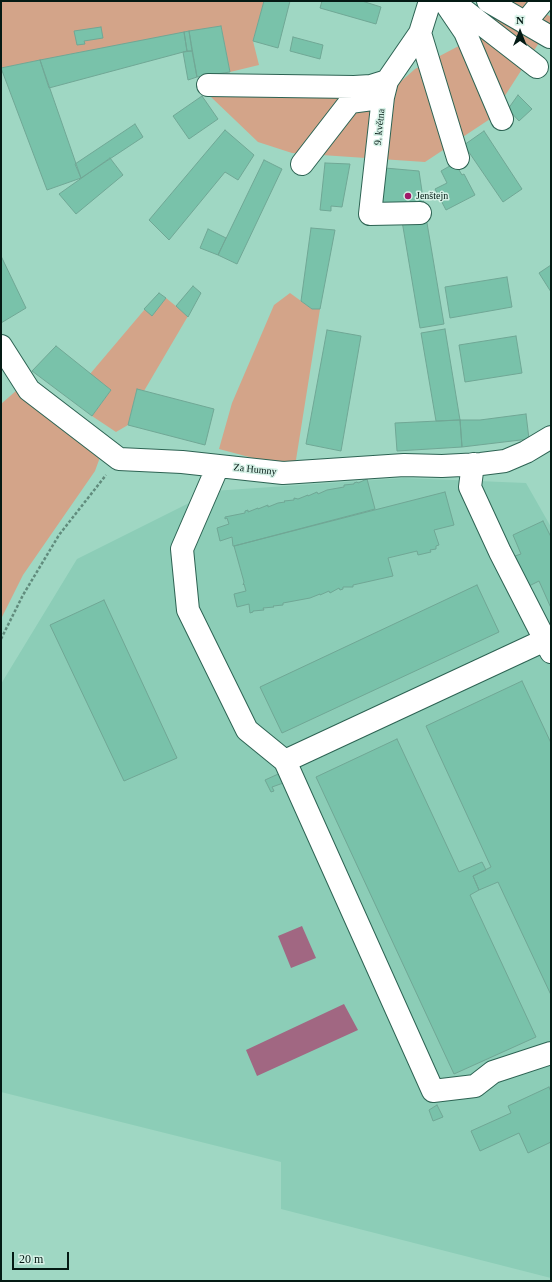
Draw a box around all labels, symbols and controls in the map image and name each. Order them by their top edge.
north arrow [500,12,540,52]
text: N [516,14,524,26]
street label: 9. května [372,108,388,146]
place label: Jenštejn [416,190,448,202]
marker: Jenštejn [403,191,413,201]
street label: Za Humny [233,462,277,478]
scale bar [14,1244,71,1270]
text: 20 m [19,1252,43,1266]

